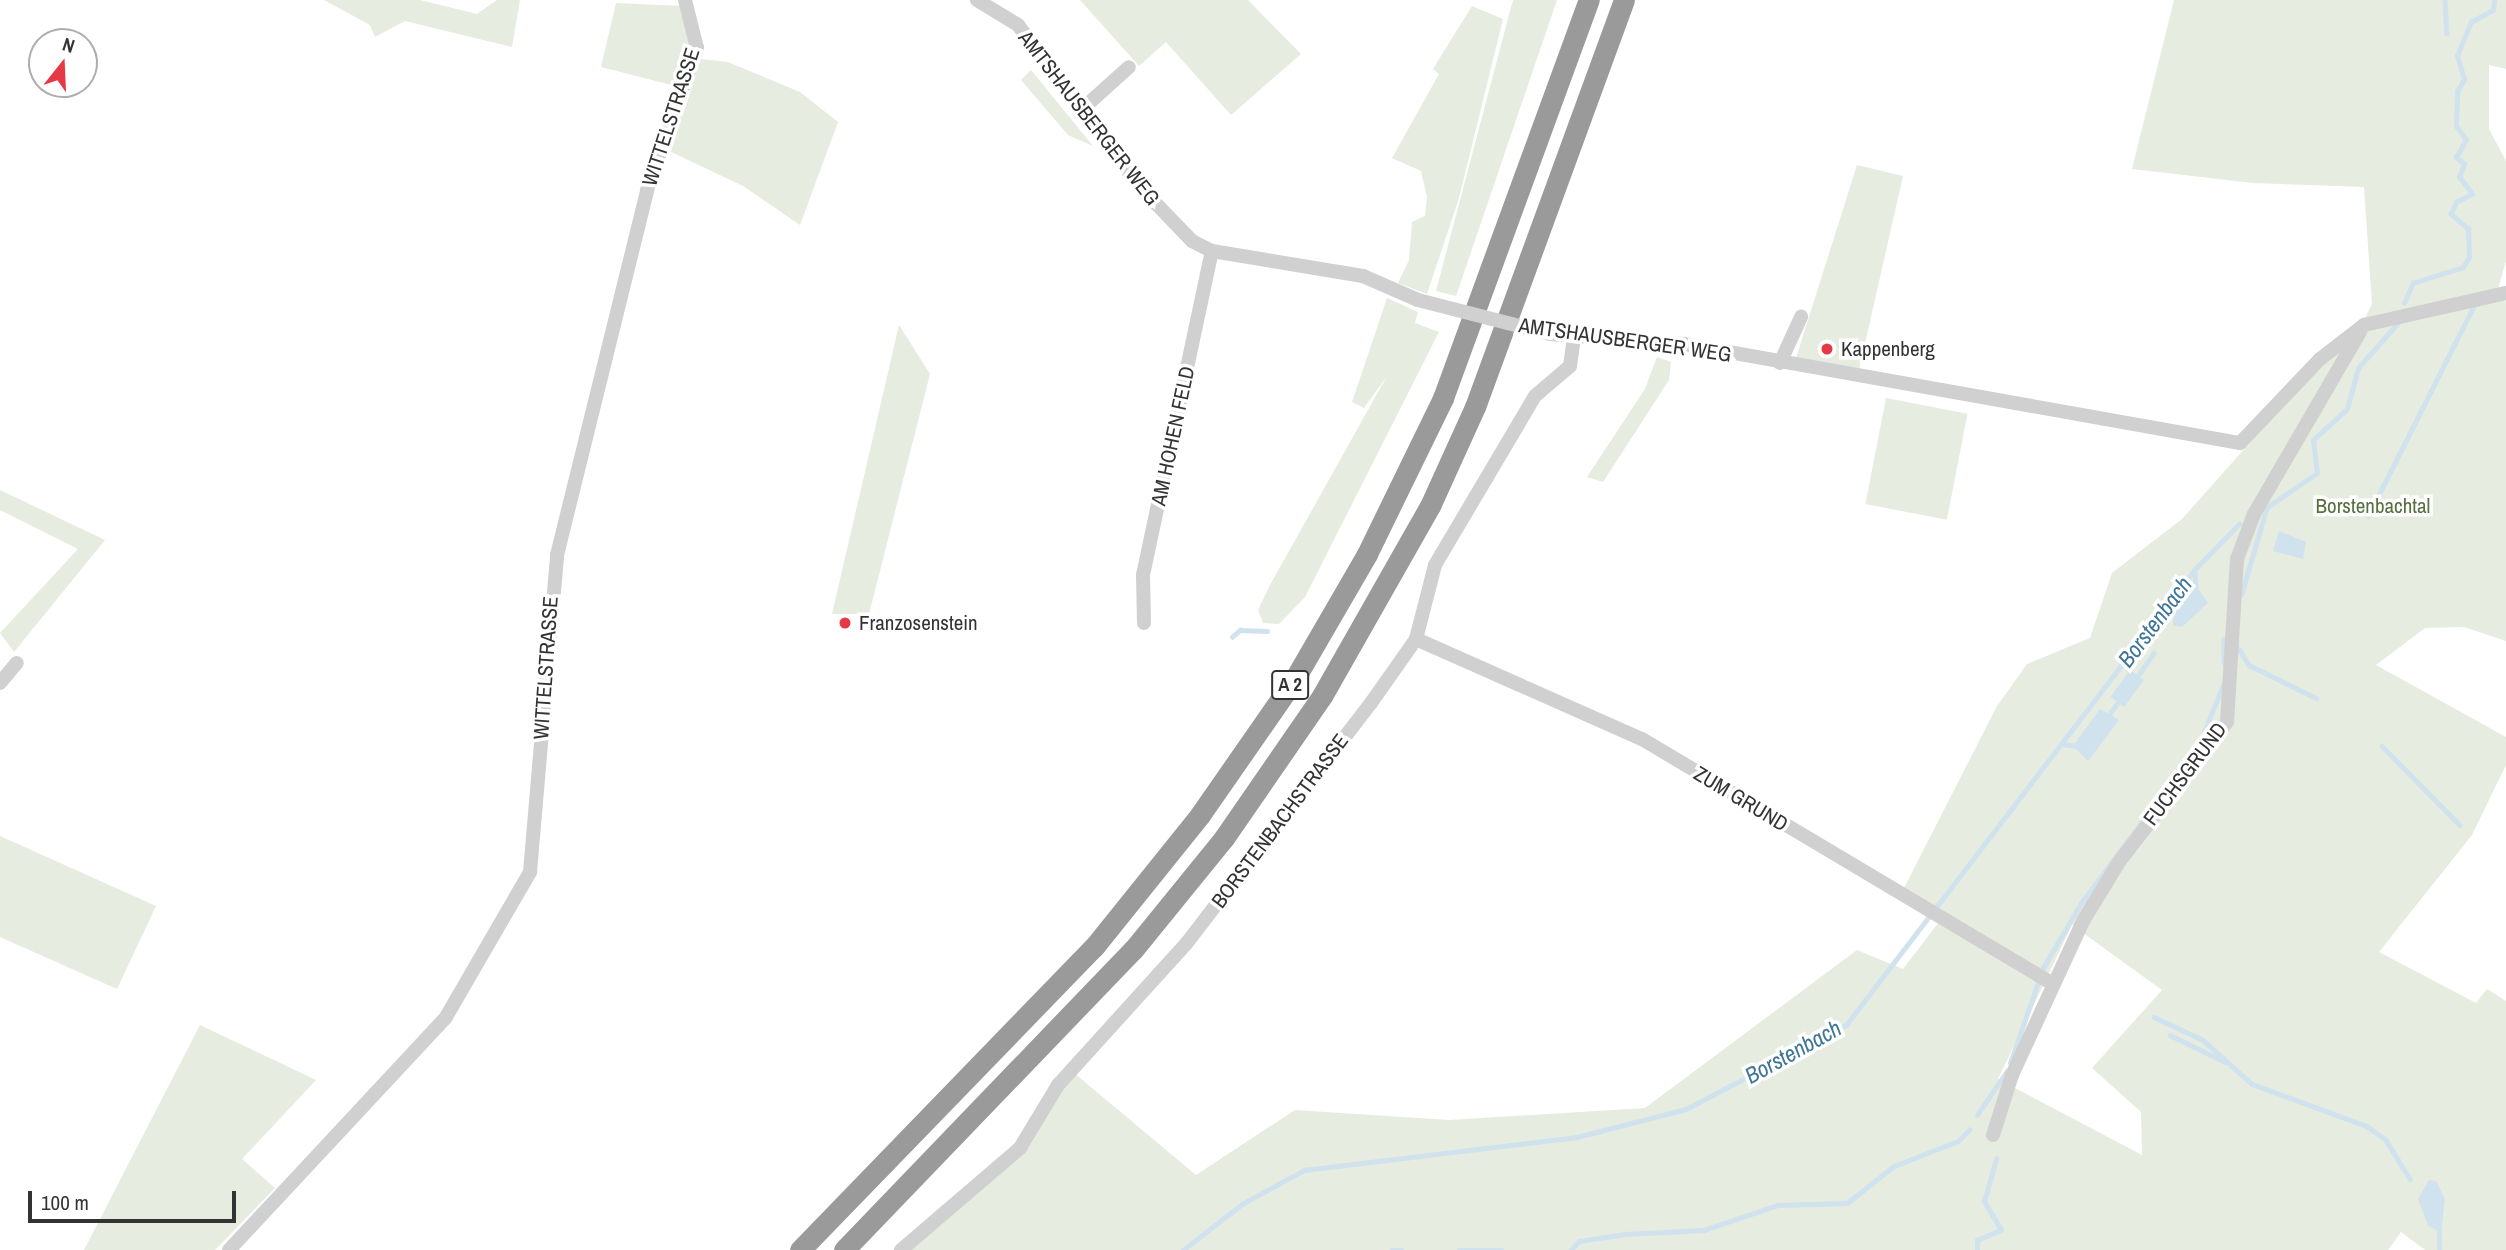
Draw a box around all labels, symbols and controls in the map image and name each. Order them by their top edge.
street label: AMTSHAUSBERGER WEG [1013,26,1165,210]
north arrow [28,28,98,98]
text: N [60,31,78,59]
street label: WITTELSTRASSE [637,45,705,189]
street label: AMTSHAUSBERGER WEG [1517,313,1733,367]
place label: Kappenberg [1841,336,1935,362]
marker: Kappenberg [1819,341,1835,357]
street label: AM HOHEN FELD [1146,364,1200,508]
park label: Borstenbachtal [2316,493,2430,519]
water label: Borstenbach [2112,571,2198,673]
street label: WITTELSTRASSE [528,596,564,740]
place label: Franzosenstein [859,610,978,636]
marker: Franzosenstein [837,615,853,631]
road number: A 2 [1271,670,1309,700]
street label: FUCHSGRUND [2138,718,2232,830]
street label: BORSTENBACHSTRASSE [1206,729,1354,913]
street label: ZUM GRUND [1689,761,1793,837]
water label: Borstenbach [1740,1014,1846,1090]
scale bar [32,1176,240,1220]
text: 100 m [41,1188,89,1217]

